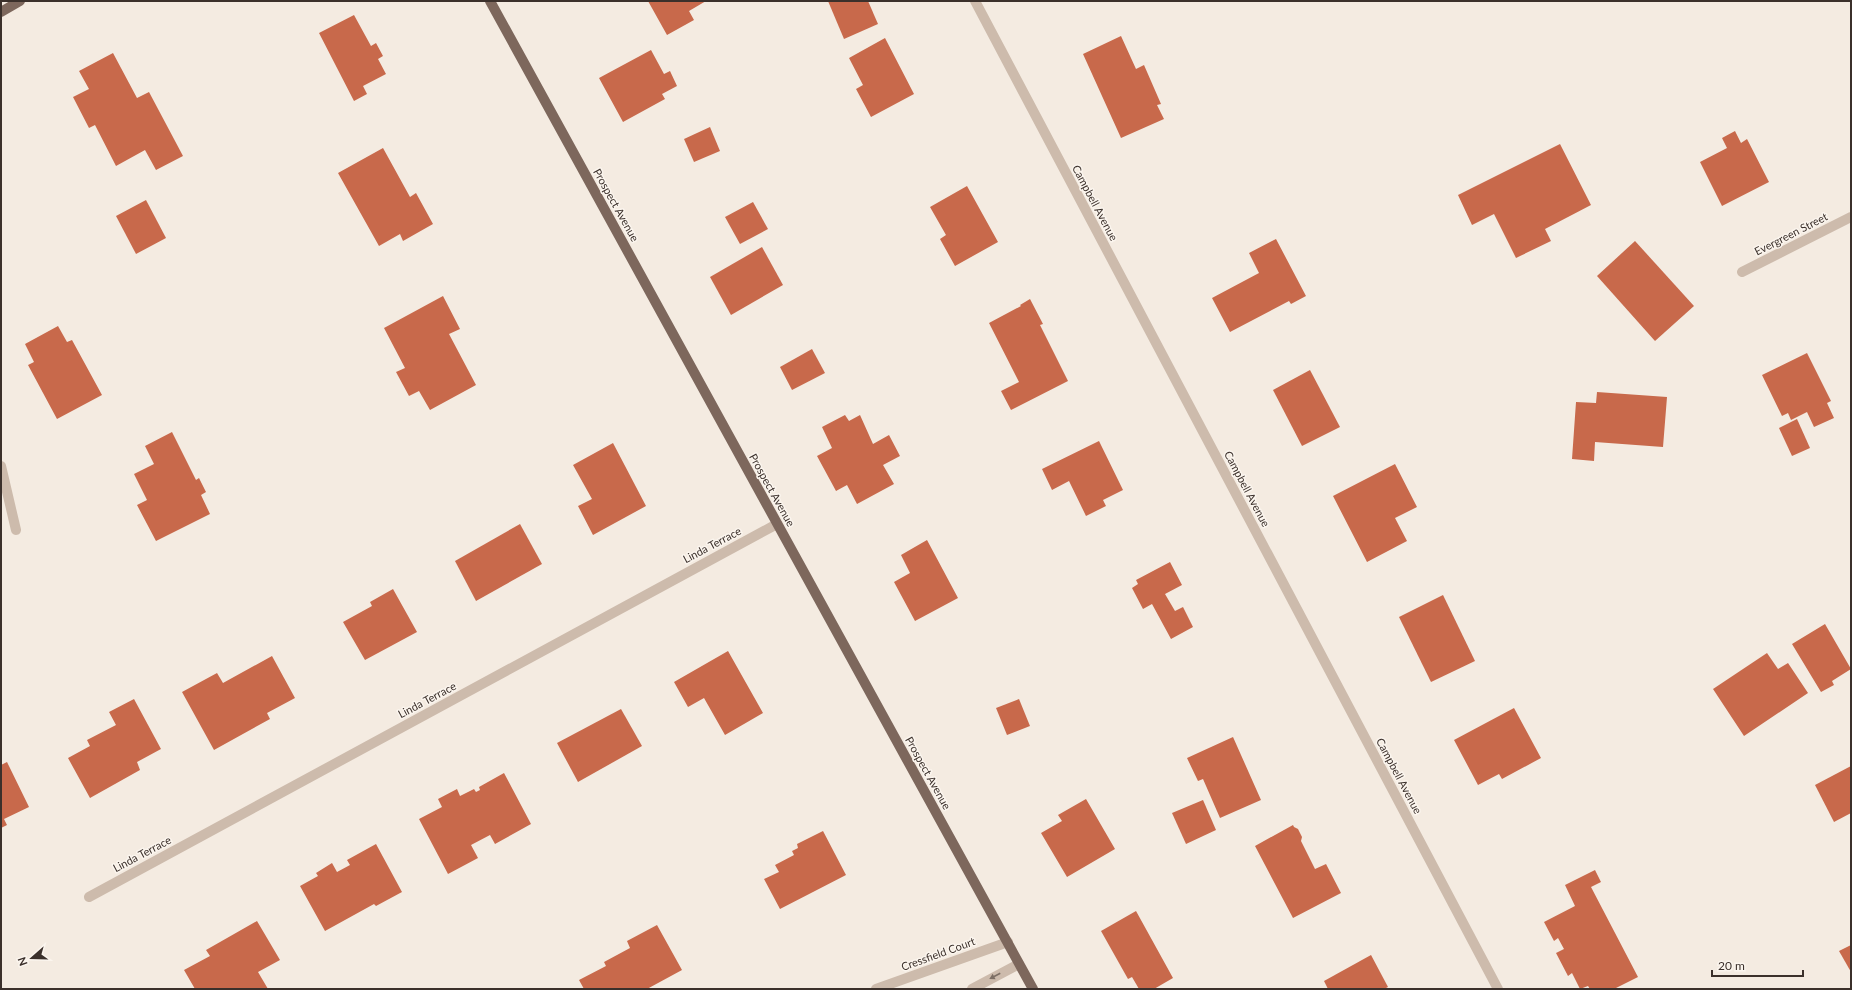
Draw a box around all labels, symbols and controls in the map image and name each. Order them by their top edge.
street label: Campbell Avenue [1070,163,1121,243]
street label: Prospect Avenue [591,166,642,244]
street label: Evergreen Street [1752,210,1830,258]
street label: Campbell Avenue [1222,449,1273,529]
street label: Prospect Avenue [747,451,798,529]
street label: Linda Terrace [681,524,743,565]
street label: Linda Terrace [396,679,458,720]
street label: Prospect Avenue [903,734,954,812]
street label: Campbell Avenue [1374,736,1425,816]
street label: Linda Terrace [111,833,173,874]
street label: Cressfield Court [899,934,977,973]
north arrow [12,938,52,978]
scale bar [1712,952,1803,978]
text: N [15,955,30,968]
text: 20 m [1718,958,1745,973]
one-way arrow [989,973,1001,980]

